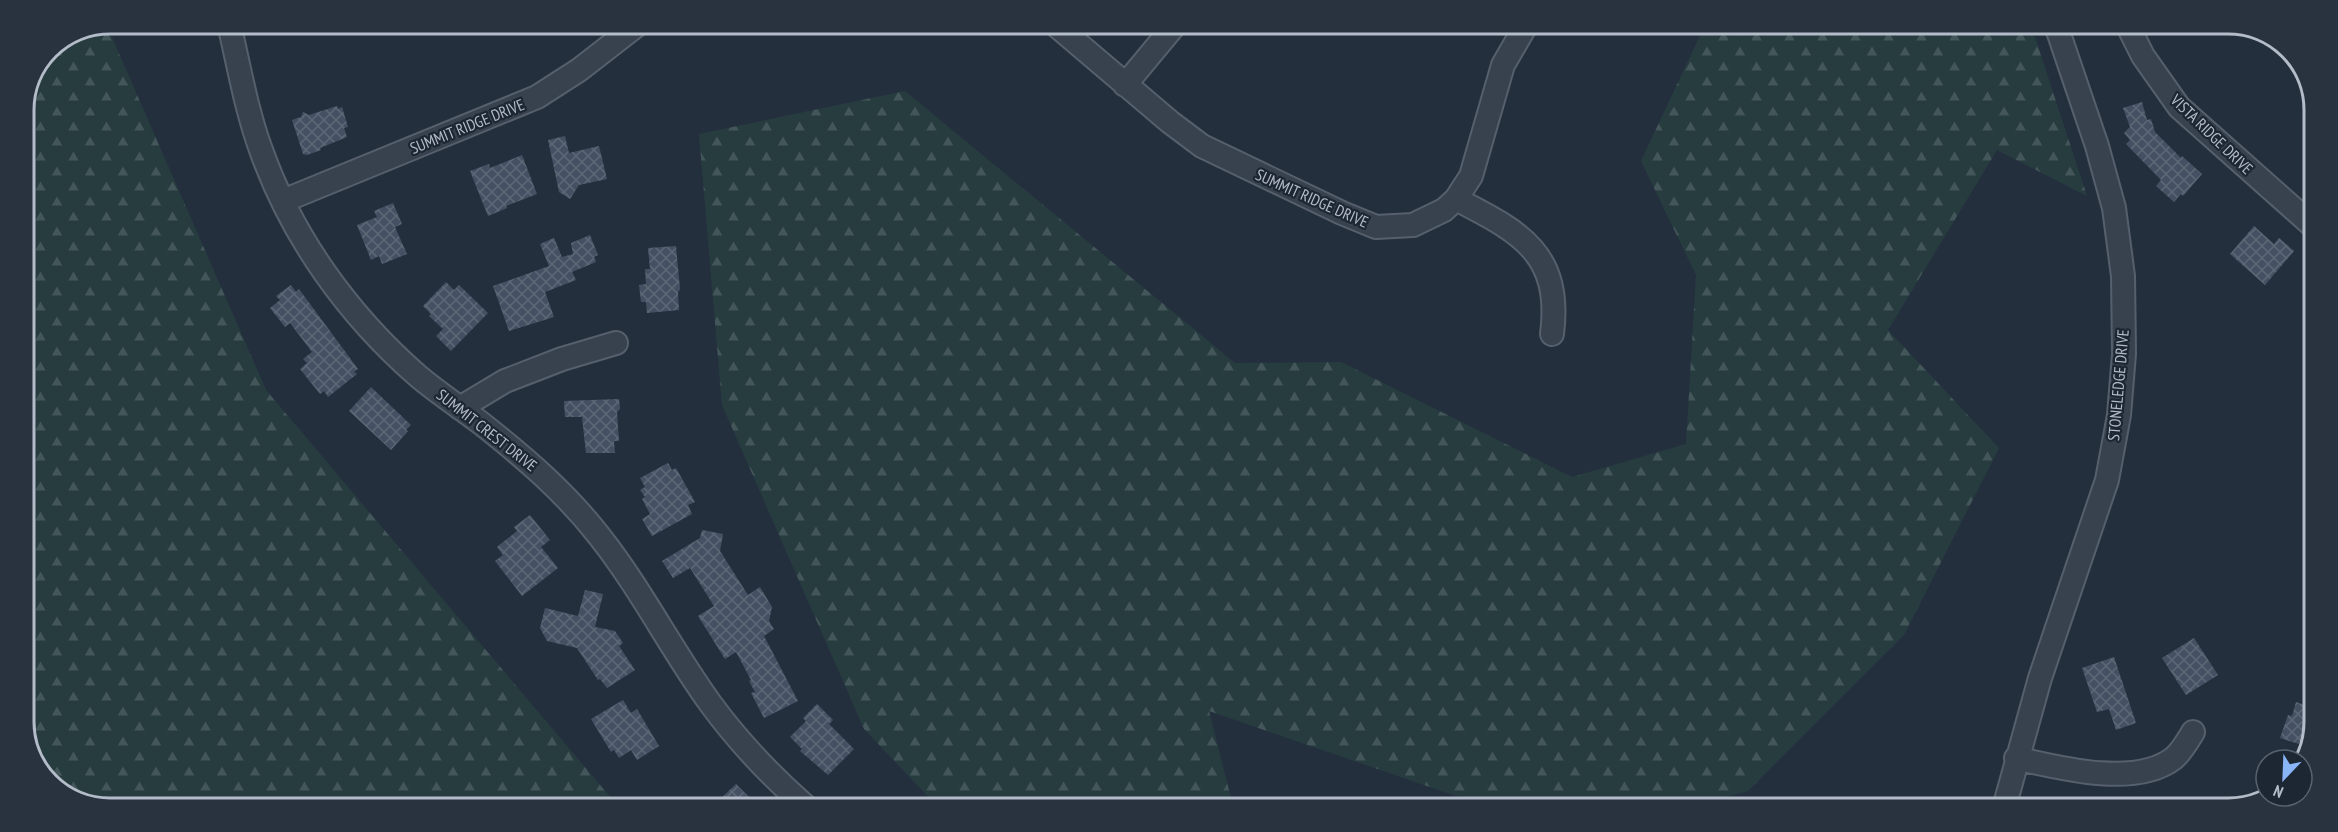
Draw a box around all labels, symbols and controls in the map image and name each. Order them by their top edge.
street label: VISTA RIDGE DRIVE [2166,89,2257,178]
street label: SUMMIT RIDGE DRIVE [407,94,527,158]
street label: SUMMIT RIDGE DRIVE [1252,164,1372,232]
street label: STONELEDGE DRIVE [2103,328,2133,442]
street label: SUMMIT CREST DRIVE [433,385,541,476]
north arrow [2254,748,2314,808]
text: N [2270,781,2286,803]

